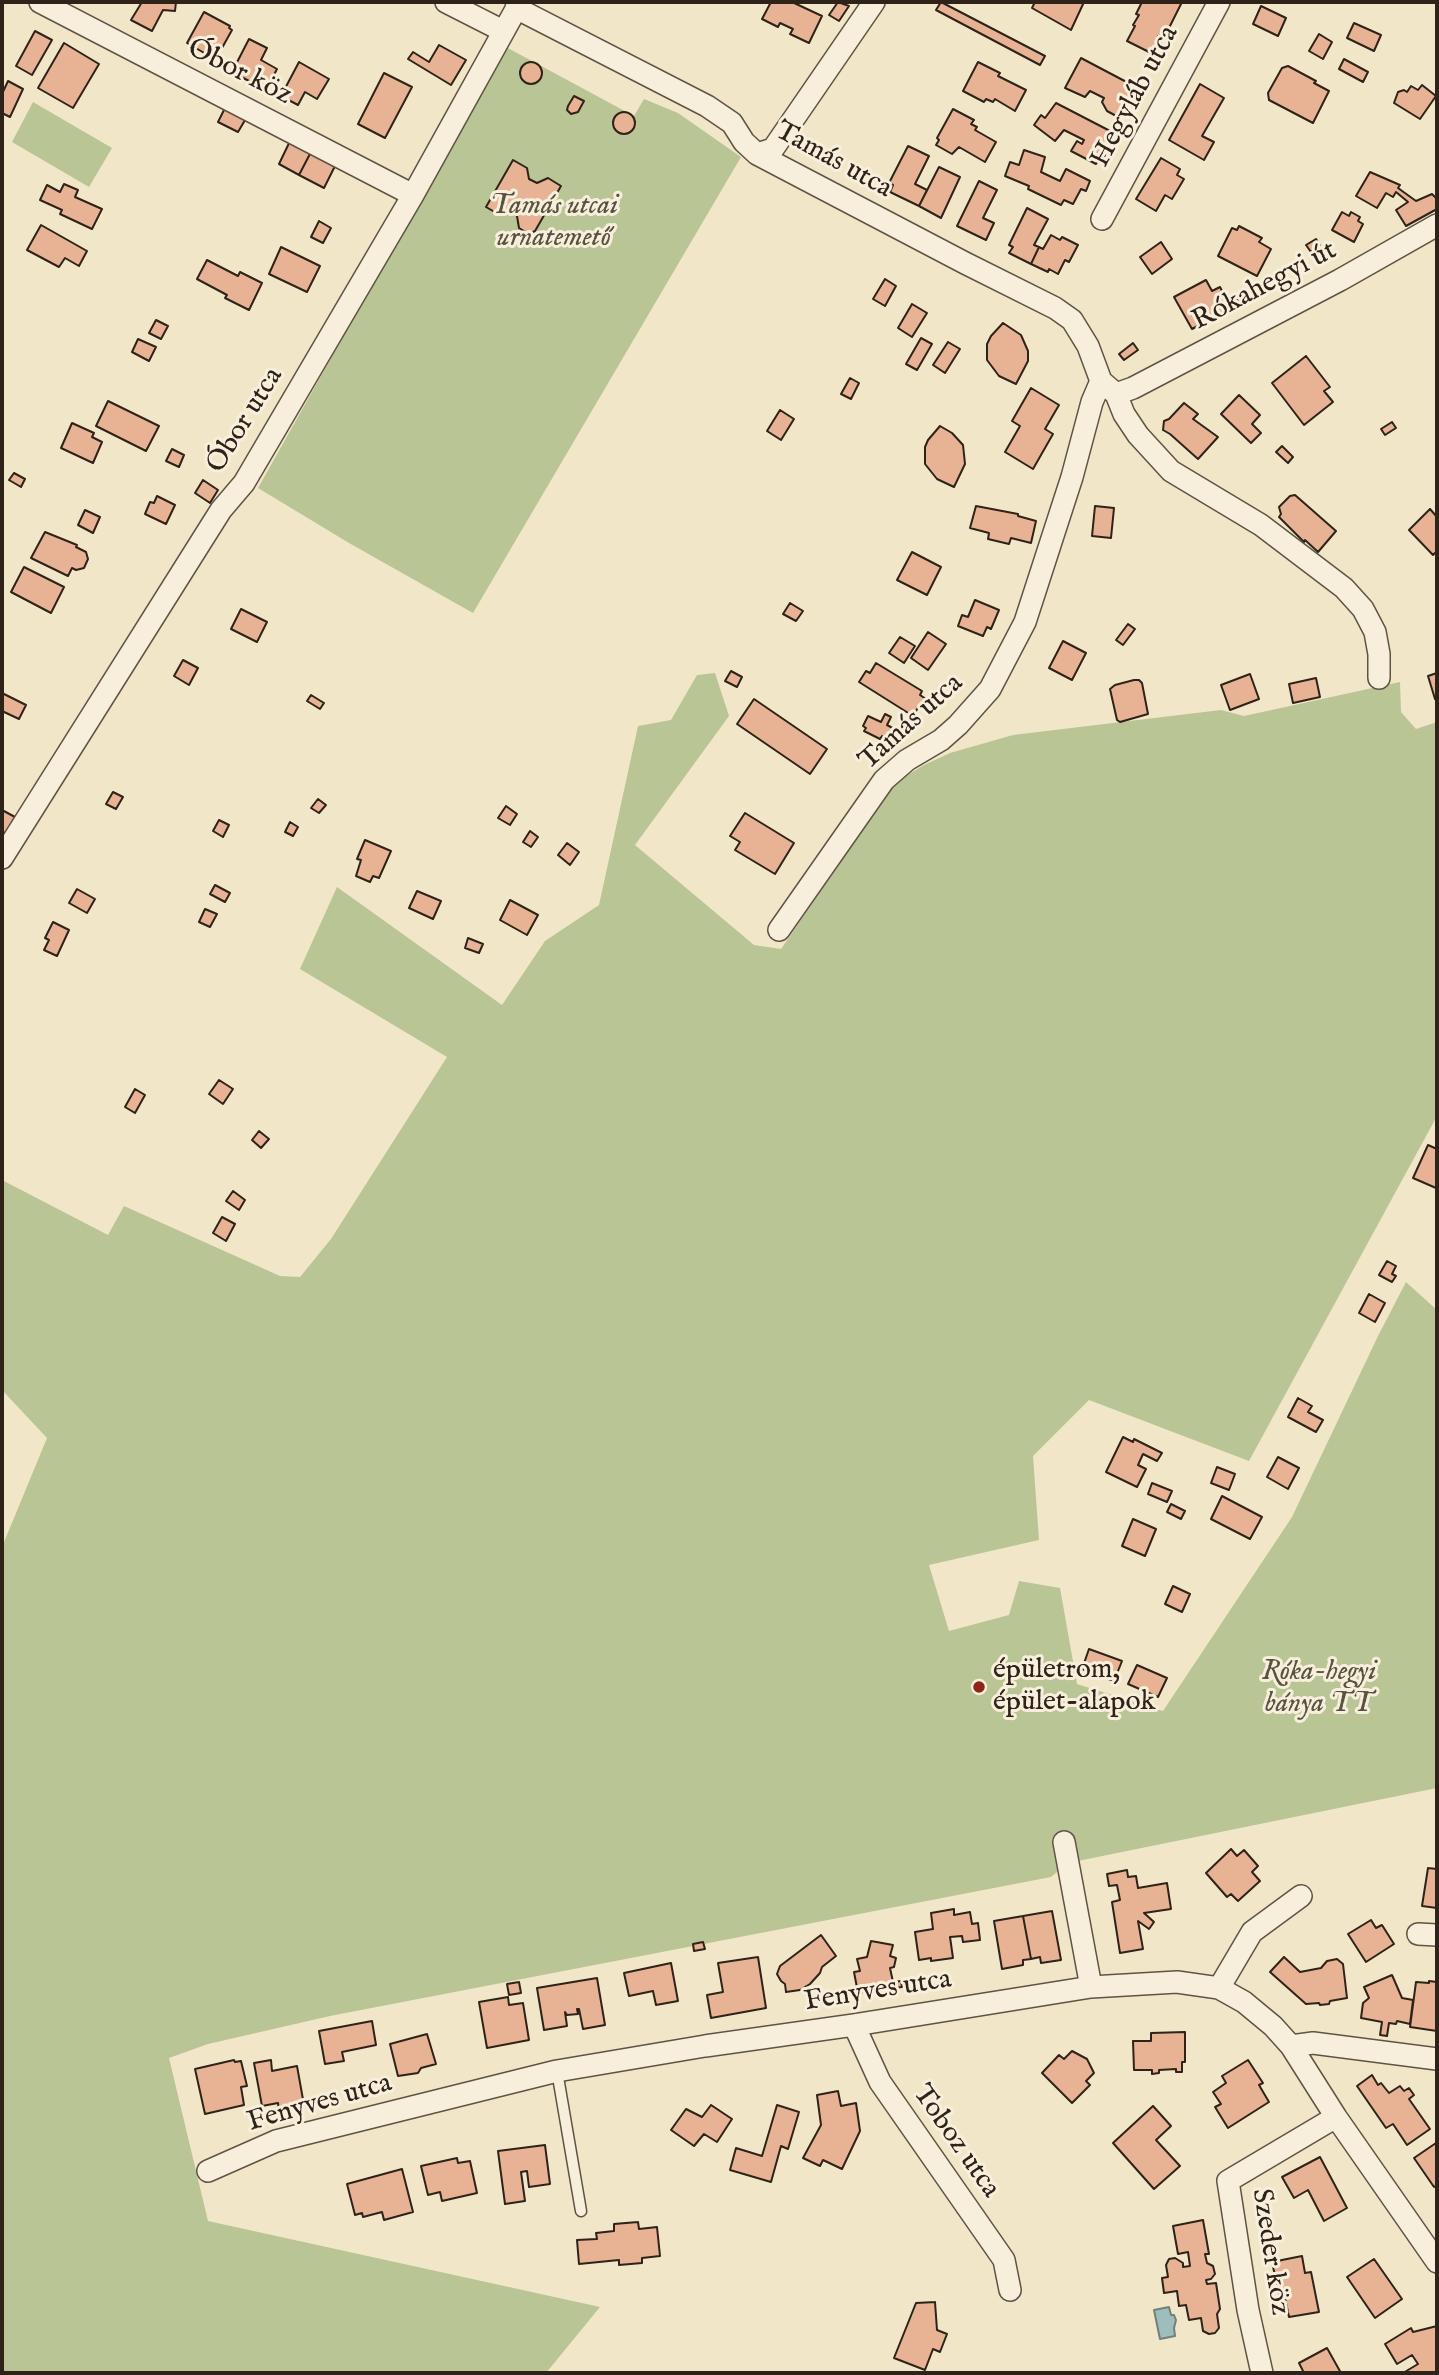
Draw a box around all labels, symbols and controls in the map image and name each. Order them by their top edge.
street label: Hegyláb utca [1085,21,1187,173]
street label: Óbor köz [181,33,297,113]
street label: Tamás utca [769,115,897,207]
park label: Tamás utcai urnatemető [490,190,618,256]
street label: Rókahegyi út [1187,235,1343,339]
street label: Óbor utca [201,362,291,480]
street label: Tamás utca [853,668,971,778]
place label: épületrom, épület-alapok [993,1654,1155,1720]
park label: Róka-hegyi bánya TT [1262,1656,1376,1722]
marker: épületrom, épület-alapok [971,1679,987,1695]
street label: Fenyves utca [802,1964,954,2020]
street label: Fenyves utca [244,2067,396,2141]
street label: Toboz utca [904,2079,1006,2205]
street label: Szeder köz [1242,2187,1296,2317]

